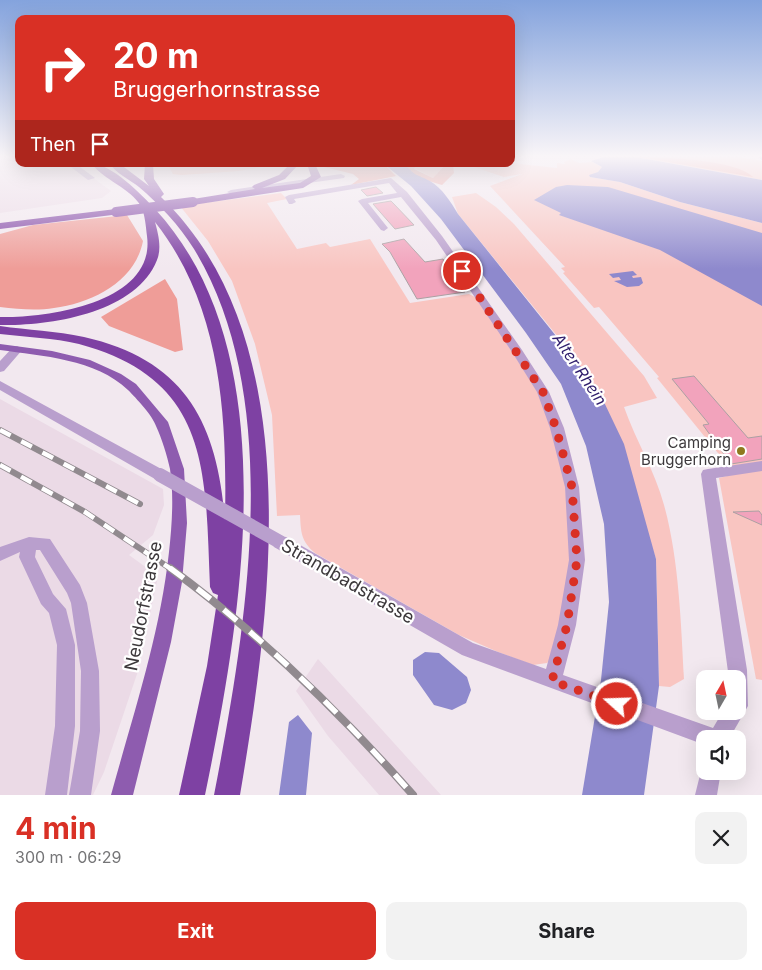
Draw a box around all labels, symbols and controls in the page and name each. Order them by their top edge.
text: 20 m [113,34,199,76]
icon: right [30,35,95,100]
text: Bruggerhornstrasse [113,76,320,102]
icon: arrive [86,130,114,158]
text: Then [30,133,76,156]
pin [441,250,483,292]
icon: arrive [448,257,476,285]
water label: Alter Rhein [548,328,611,409]
place label: Camping Bruggerhorn [641,433,731,469]
marker: Camping Bruggerhorn [735,445,747,457]
street label: Strandbadstrasse [278,534,418,628]
street label: Neudorfstrasse [120,539,166,673]
north arrow [696,670,746,720]
map controls [696,670,746,780]
position arrow [590,677,642,729]
button: sound [696,730,746,780]
text: 4 min [15,810,97,846]
button: close [695,812,747,864]
text: 300 m · 06:29 [15,847,122,867]
button: Exit [15,902,376,960]
button: Share [386,902,747,960]

